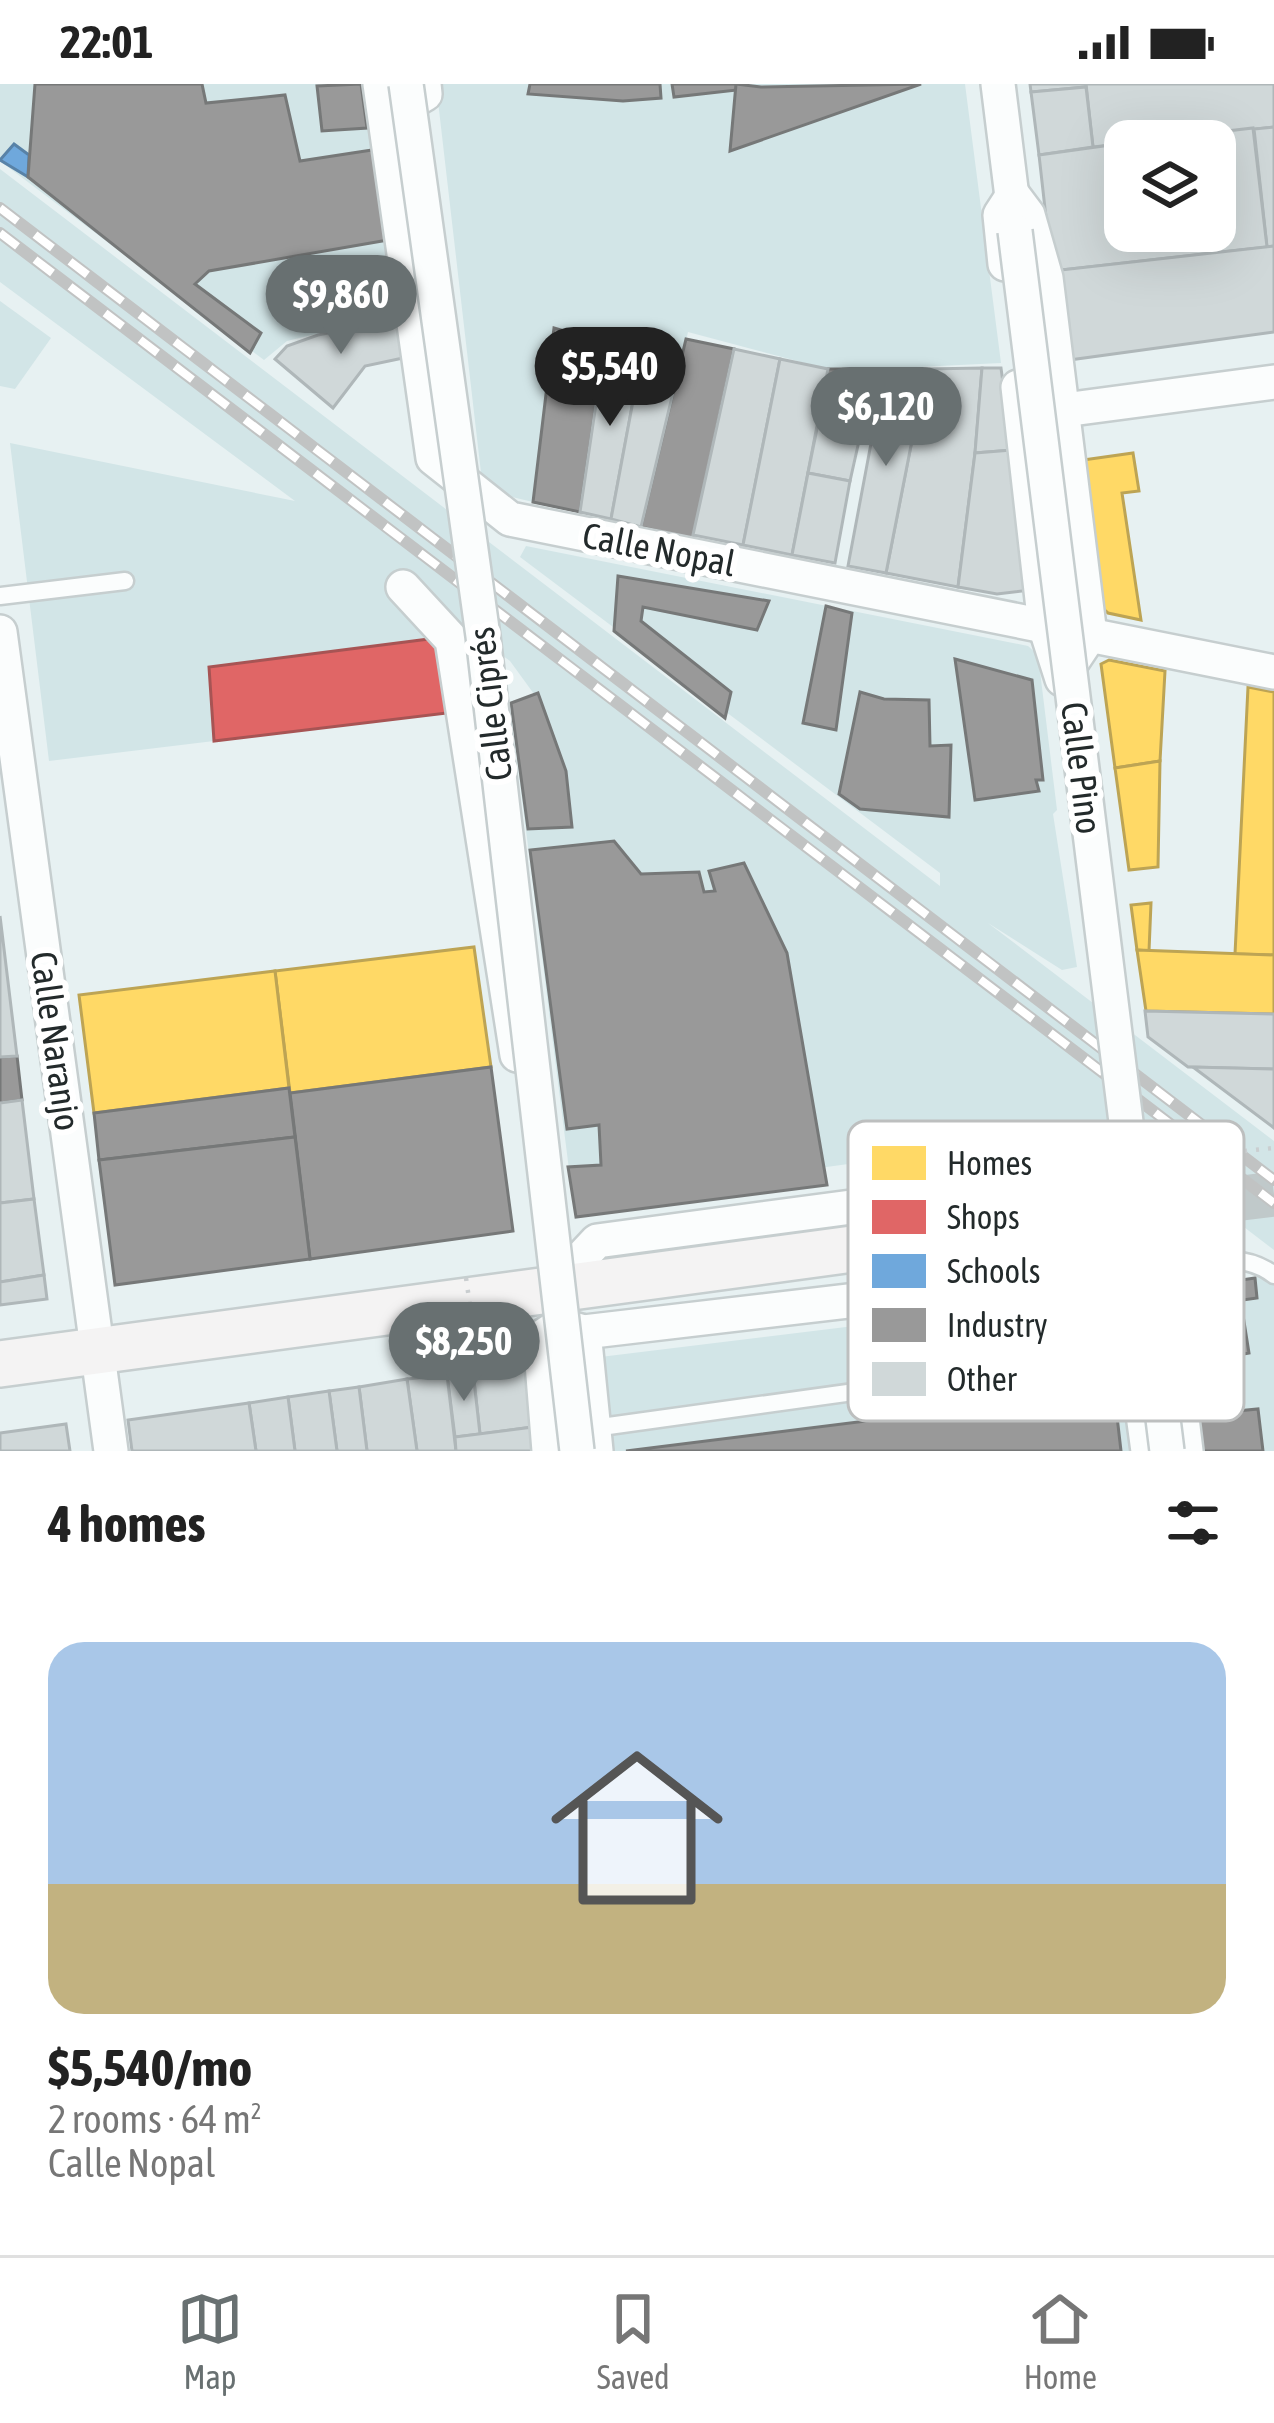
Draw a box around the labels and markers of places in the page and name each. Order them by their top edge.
pin: $9,860 [243,255,439,357]
pin: $5,540 [512,327,708,429]
pin: $6,120 [788,367,984,469]
pin: $8,250 [366,1302,562,1404]

